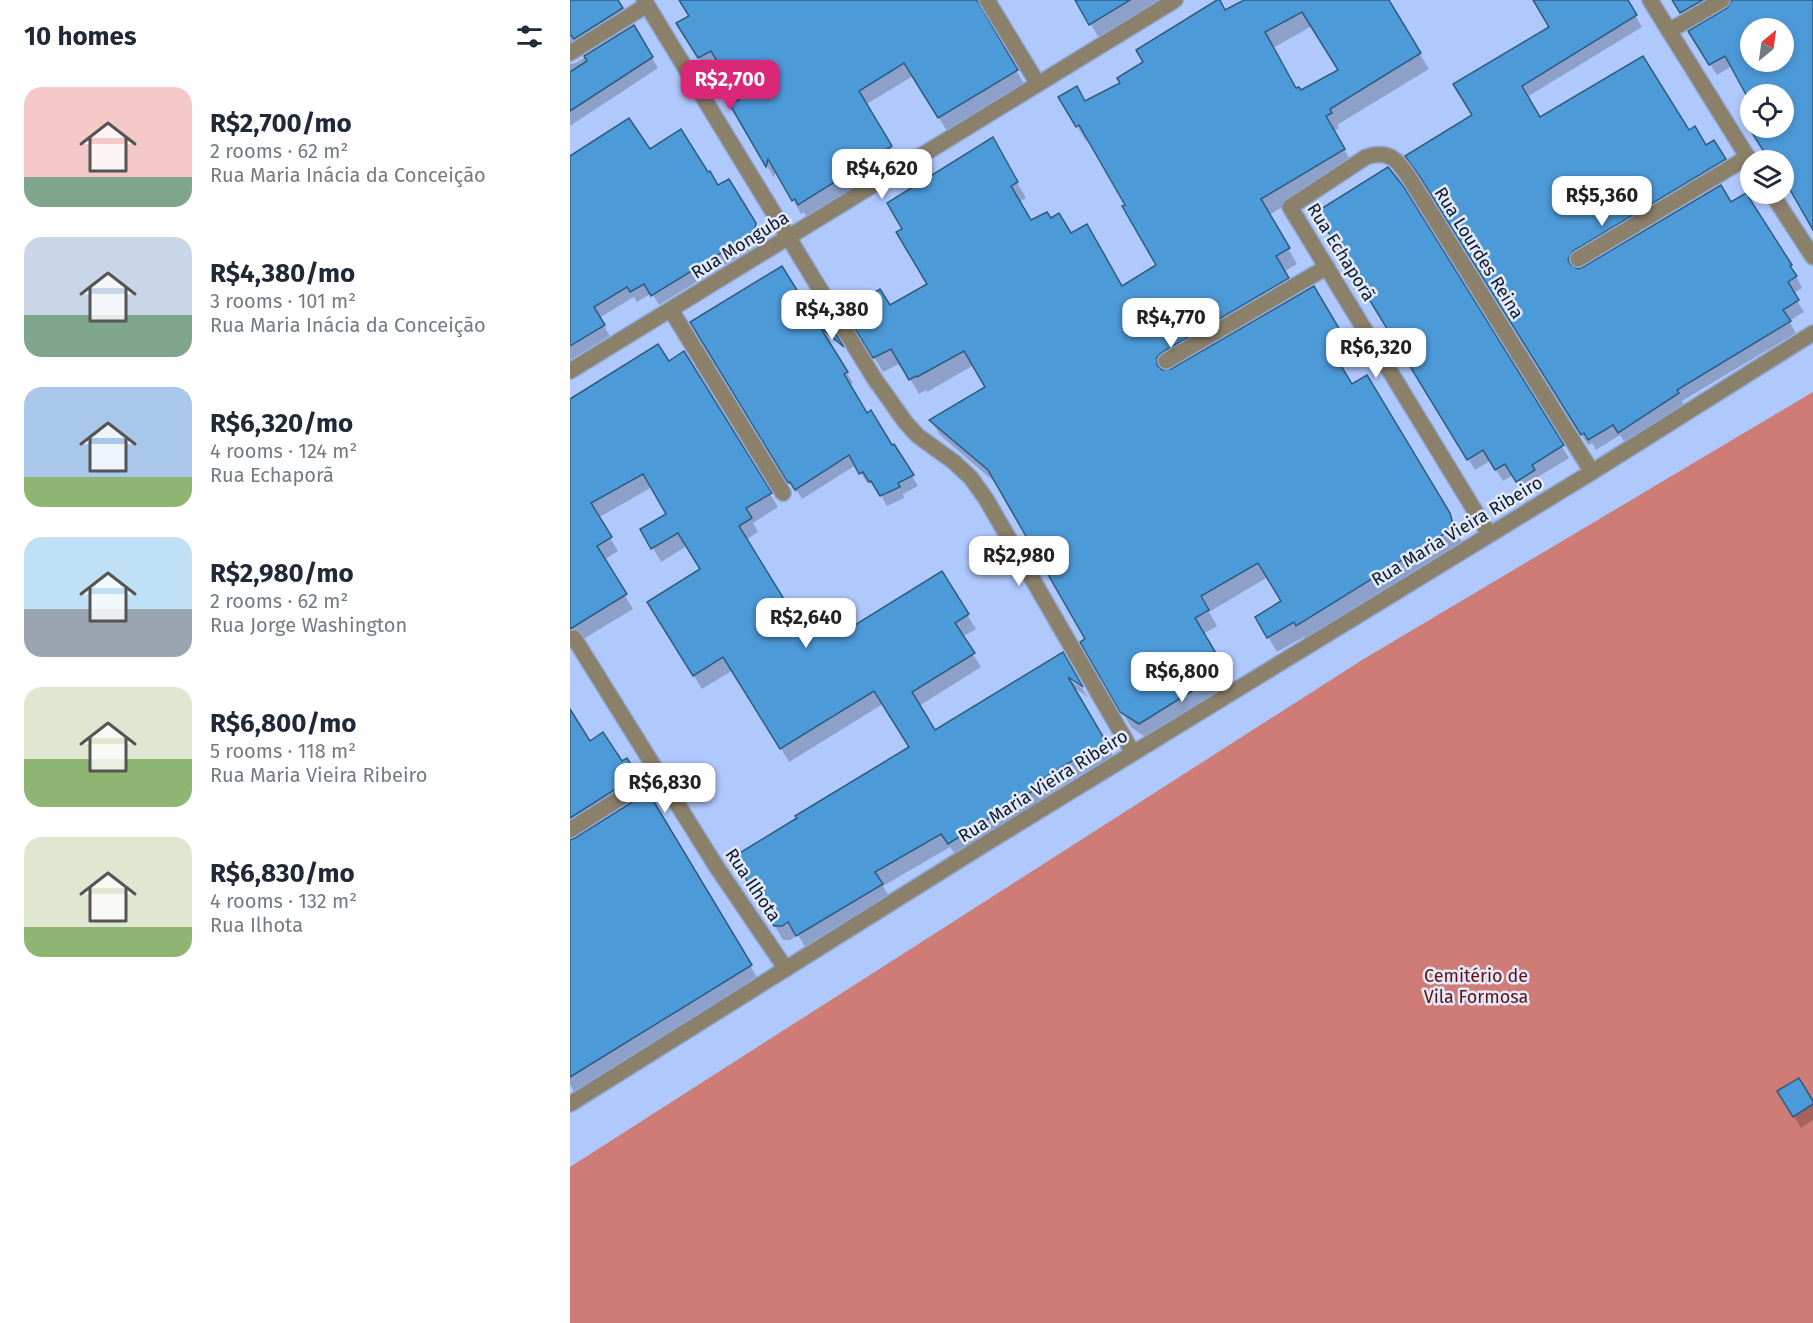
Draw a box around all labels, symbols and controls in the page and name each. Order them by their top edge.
north arrow [1740,18,1794,72]
map controls [1740,18,1794,204]
icon: filters [513,20,546,53]
text: 10 homes [24,21,137,52]
pin: R$2,700 [675,60,785,111]
text: R$2,700 [695,67,765,91]
button: locate [1740,84,1794,138]
text: R$2,700/mo [210,108,352,139]
icon: home [72,111,144,183]
text: 2 rooms · 62 m² [210,139,348,163]
pin: R$4,620 [827,149,937,200]
button: layers [1740,150,1794,204]
text: R$4,620 [846,156,918,180]
text: Rua Maria Inácia da Conceição [210,163,486,187]
pin: R$5,360 [1547,176,1657,227]
street label: Rua Lourdes Reina [1430,183,1528,323]
text: R$5,360 [1566,183,1638,207]
street label: Rua Echaporã [1302,199,1380,305]
street label: Rua Monguba [687,206,793,284]
text: R$4,380/mo [210,258,355,289]
icon: home [72,261,144,333]
text: 3 rooms · 101 m² [210,289,356,313]
pin: R$4,380 [777,290,887,341]
text: R$4,380 [795,297,869,321]
pin: R$4,770 [1116,298,1226,349]
text: R$4,770 [1136,305,1206,329]
text: Rua Maria Inácia da Conceição [210,313,486,337]
pin: R$6,320 [1321,328,1431,379]
text: R$6,320 [1340,335,1412,359]
text: R$6,320/mo [210,408,353,439]
icon: home [72,411,144,483]
text: 4 rooms · 124 m² [210,439,357,463]
text: Rua Echaporã [210,463,334,487]
street label: Rua Maria Vieira Ribeiro [1367,471,1547,591]
pin: R$2,980 [964,536,1074,587]
text: R$2,980 [983,543,1055,567]
text: R$2,980/mo [210,558,354,589]
icon: home [72,561,144,633]
text: 2 rooms · 62 m² [210,589,348,613]
pin: R$2,640 [751,598,861,649]
text: R$2,640 [770,605,842,629]
text: Rua Jorge Washington [210,613,407,637]
pin: R$6,800 [1127,652,1237,703]
text: R$6,800 [1145,659,1219,683]
text: R$6,800/mo [210,708,356,739]
icon: home [72,711,144,783]
street label: Rua Maria Vieira Ribeiro [954,725,1132,847]
text: 5 rooms · 118 m² [210,739,356,763]
text: Rua Maria Vieira Ribeiro [210,763,427,787]
pin: R$6,830 [610,763,720,814]
text: R$6,830 [629,770,701,794]
street label: Rua Ilhota [720,844,786,926]
text: R$6,830/mo [210,858,355,889]
icon: home [72,861,144,933]
text: 4 rooms · 132 m² [210,889,357,913]
text: Rua Ilhota [210,913,303,937]
park label: Cemitério de Vila Formosa [1424,965,1528,1008]

